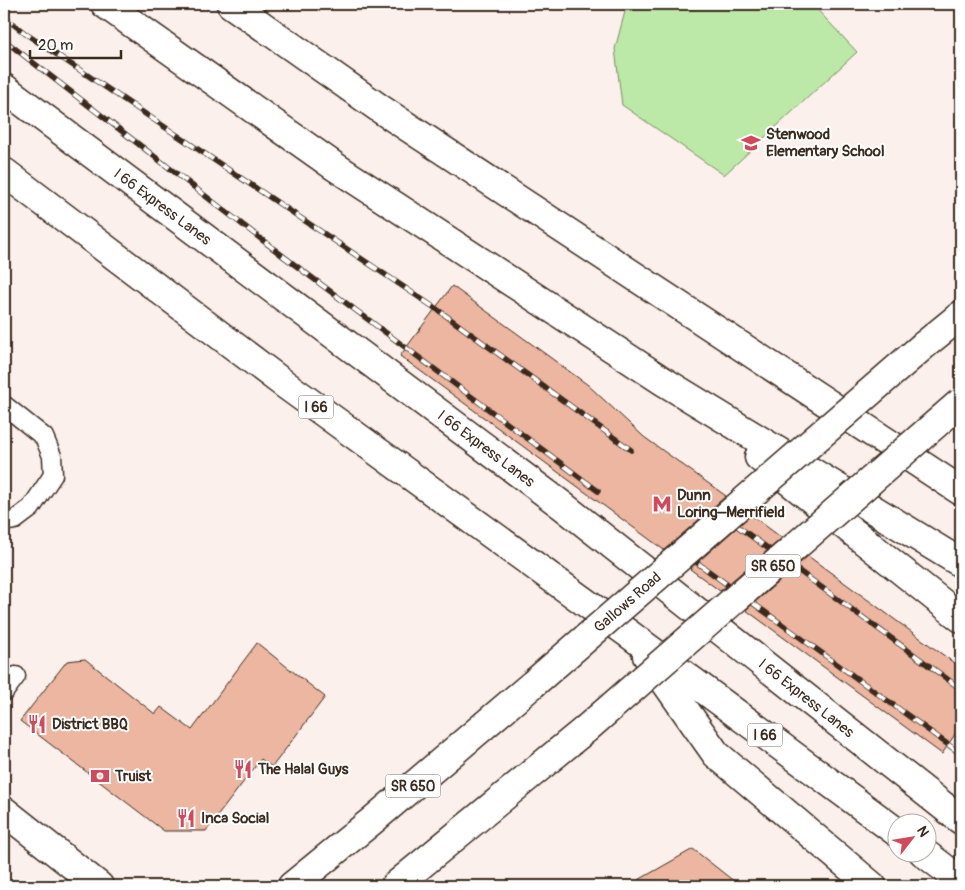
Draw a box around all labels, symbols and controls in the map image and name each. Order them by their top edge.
scale bar [30,28,121,60]
text: 20 m [38,36,73,55]
place label: Stenwood Elementary School [766,125,885,161]
school or university icon: Stenwood Elementary School [740,132,762,154]
street label: I 66 Express Lanes [110,164,215,249]
road number: I 66 [298,396,334,418]
street label: I 66 Express Lanes [434,406,539,491]
place label: Dunn Loring–Merrifield [677,486,785,522]
metro station icon: Dunn Loring–Merrifield [651,493,673,515]
road number: SR 650 [746,554,800,578]
street label: Gallows Road [590,568,665,637]
street label: I 66 Express Lanes [755,655,857,741]
restaurant icon: District BBQ [26,713,48,735]
place label: District BBQ [52,715,128,734]
road number: I 66 [748,724,782,746]
restaurant icon: The Halal Guys [232,758,254,780]
place label: The Halal Guys [257,760,349,779]
bank icon: Truist [89,765,111,787]
place label: Truist [114,767,152,786]
road number: SR 650 [386,774,440,798]
restaurant icon: Inca Social [175,807,197,829]
place label: Inca Social [201,809,269,828]
north arrow [888,812,938,862]
text: N [913,823,932,840]

